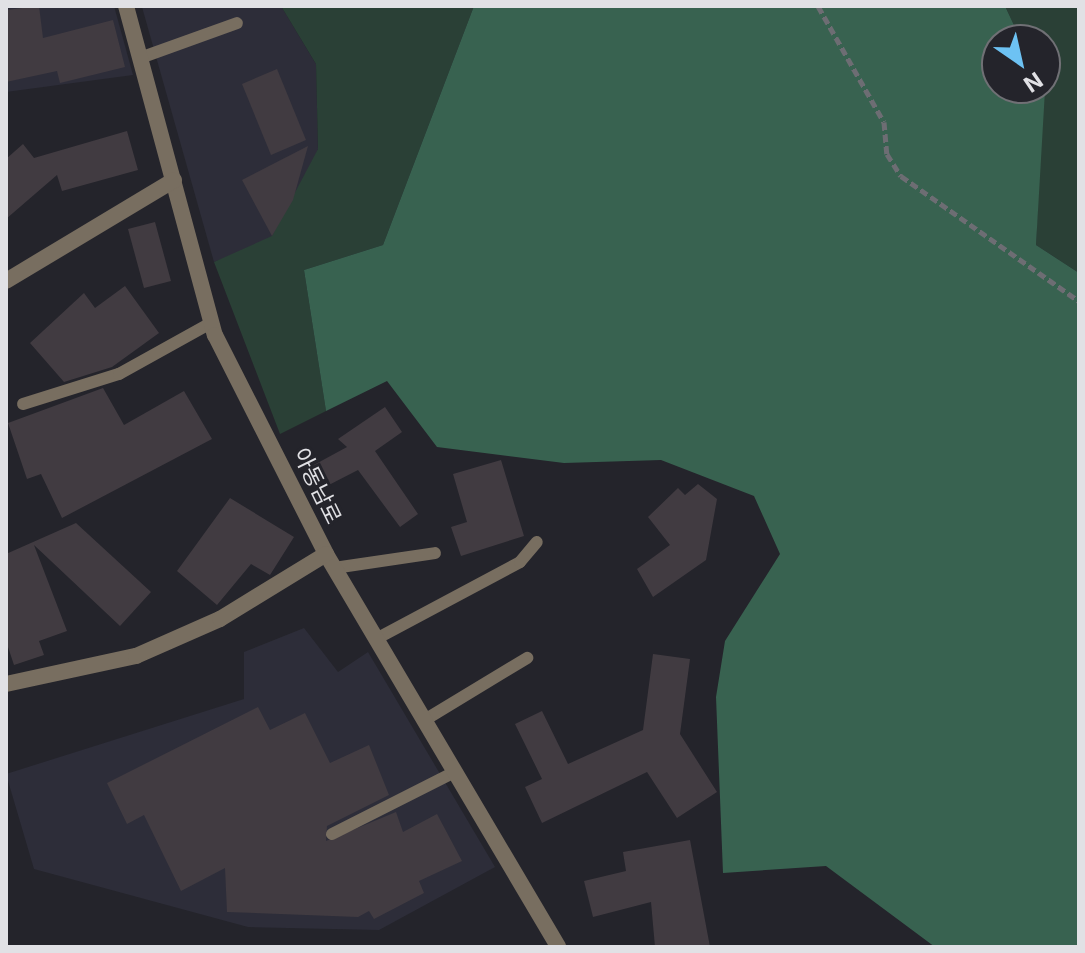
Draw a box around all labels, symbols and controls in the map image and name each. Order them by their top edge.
north arrow [981,24,1061,104]
text: N [1019,67,1048,98]
street label: 아동남로 [287,444,347,528]

